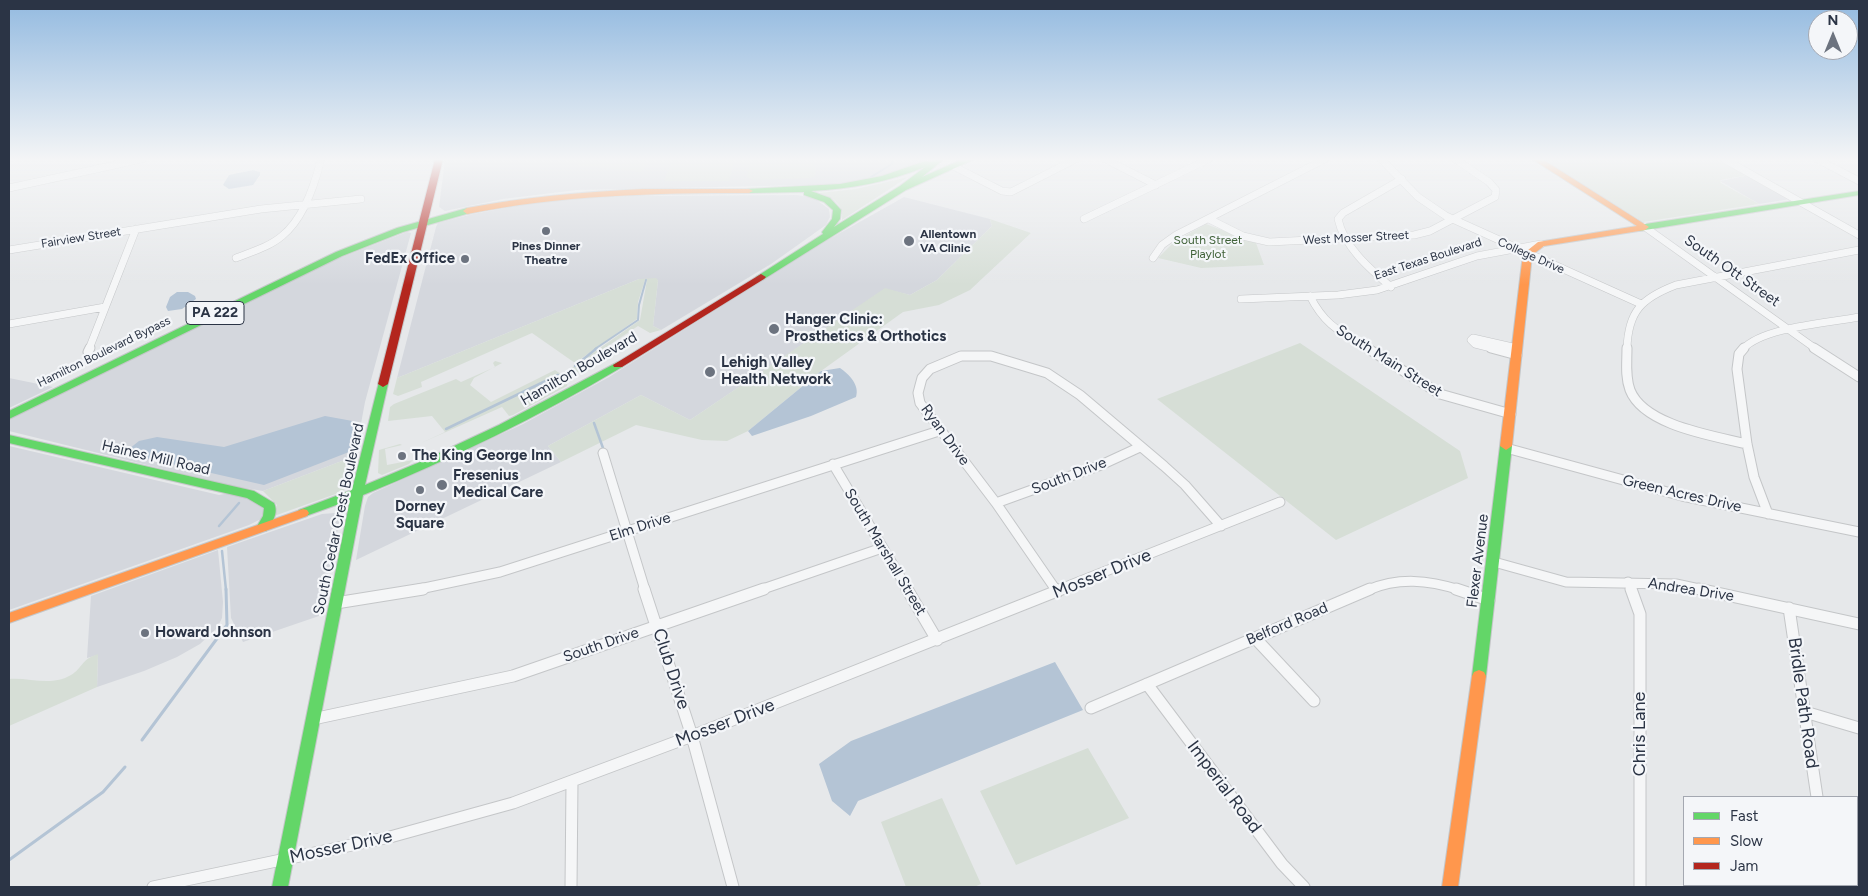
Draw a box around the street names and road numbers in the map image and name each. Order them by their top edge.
street label: Fairview Street [40,225,122,251]
street label: West Mosser Street [1303,228,1409,248]
street label: South Ott Street [1681,231,1783,311]
street label: East Texas Boulevard [1372,235,1484,283]
street label: College Drive [1495,235,1567,277]
road number: PA 222 [186,302,244,324]
street label: Hamilton Boulevard Bypass [35,313,173,391]
street label: South Main Street [1333,321,1445,401]
street label: Hamilton Boulevard [518,328,640,410]
street label: Ryan Drive [917,401,973,469]
street label: South Cedar Crest Boulevard [310,422,368,616]
street label: Haines Mill Road [100,437,212,479]
street label: South Drive [1029,453,1109,499]
street label: Green Acres Drive [1621,472,1743,516]
street label: South Marshall Street [840,485,930,619]
street label: Elm Drive [607,509,673,545]
street label: Flexer Avenue [1463,513,1493,609]
street label: Mosser Drive [1050,544,1154,604]
street label: Andrea Drive [1647,574,1735,606]
street label: Belford Road [1243,599,1331,649]
street label: South Drive [561,624,641,666]
street label: Club Drive [648,626,694,712]
street label: Bridle Path Road [1783,636,1823,770]
street label: Chris Lane [1629,692,1651,776]
street label: Mosser Drive [672,694,778,752]
street label: Imperial Road [1182,737,1266,837]
street label: Mosser Drive [288,826,394,868]

